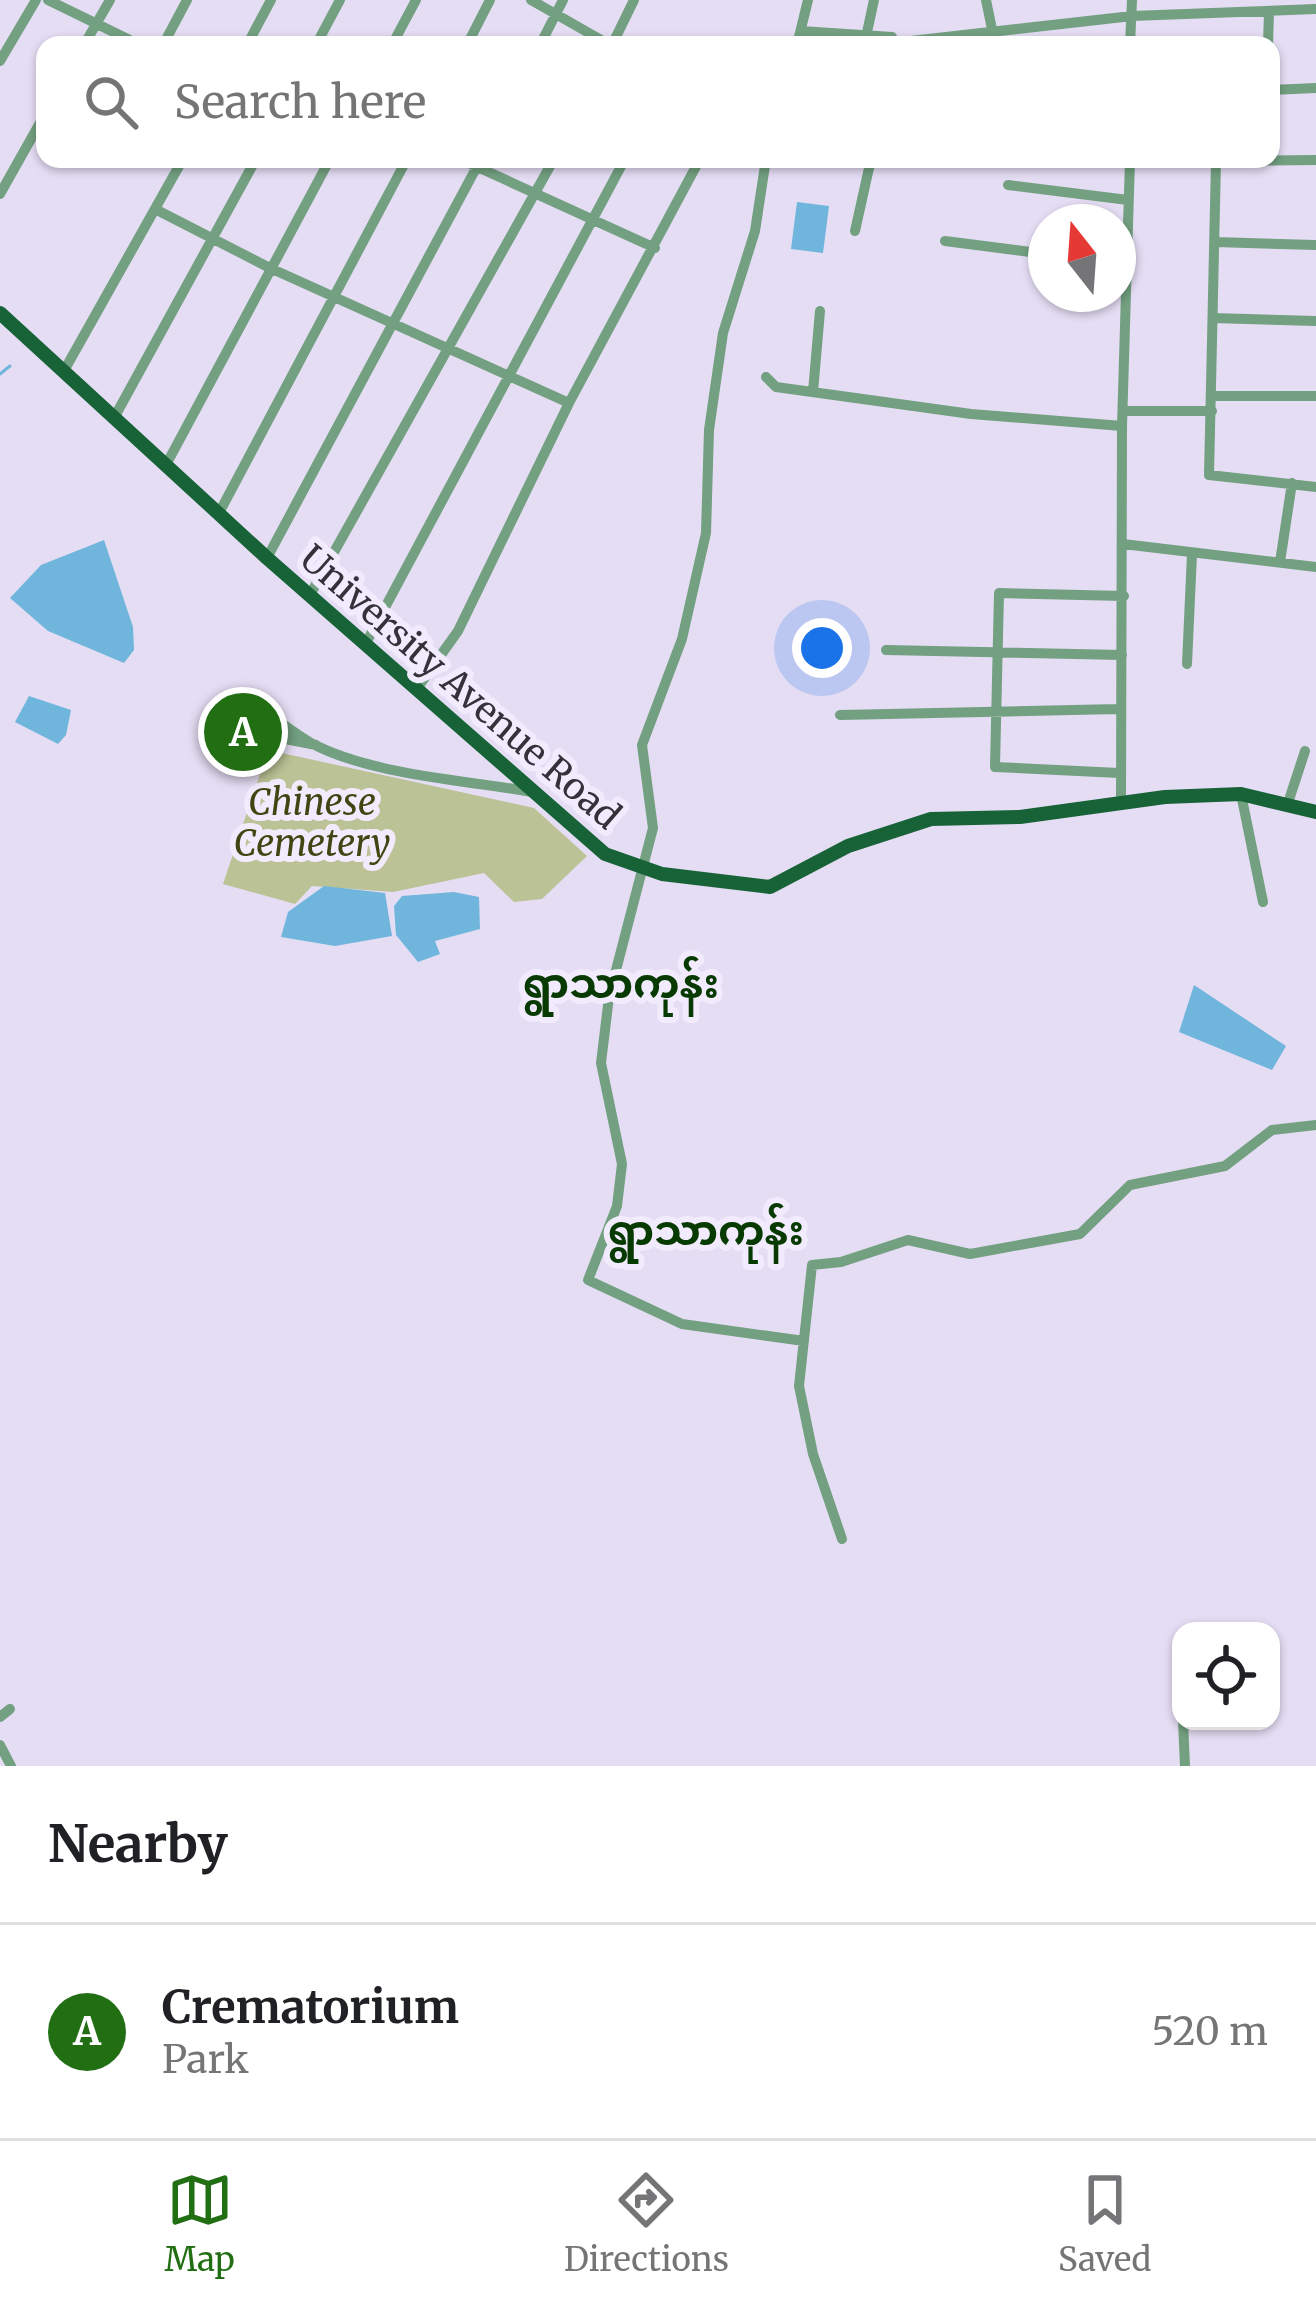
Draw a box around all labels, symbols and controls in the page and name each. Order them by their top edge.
search box [36,36,1280,168]
icon: search [78,69,144,135]
text: Search here [174,74,426,130]
north arrow [1028,204,1136,312]
street label: University Avenue Road [291,536,629,838]
your location [792,618,852,678]
pin: A [204,687,282,777]
park label: Chinese Cemetery [234,780,391,866]
district label: ရွာသာကုန်း [523,956,719,1017]
district label: ရွာသာကုန်း [608,1203,804,1264]
map controls [1172,1622,1280,1730]
button: locate [1172,1622,1280,1730]
text: Nearby [48,1812,228,1876]
text: Crematorium [162,1979,459,2035]
text: A [73,2007,101,2056]
text: 520 m [1151,2007,1268,2056]
text: Park [162,2035,249,2084]
tab: Map [165,2167,235,2280]
tab: Directions [564,2167,729,2280]
tab: Saved [1058,2167,1151,2280]

